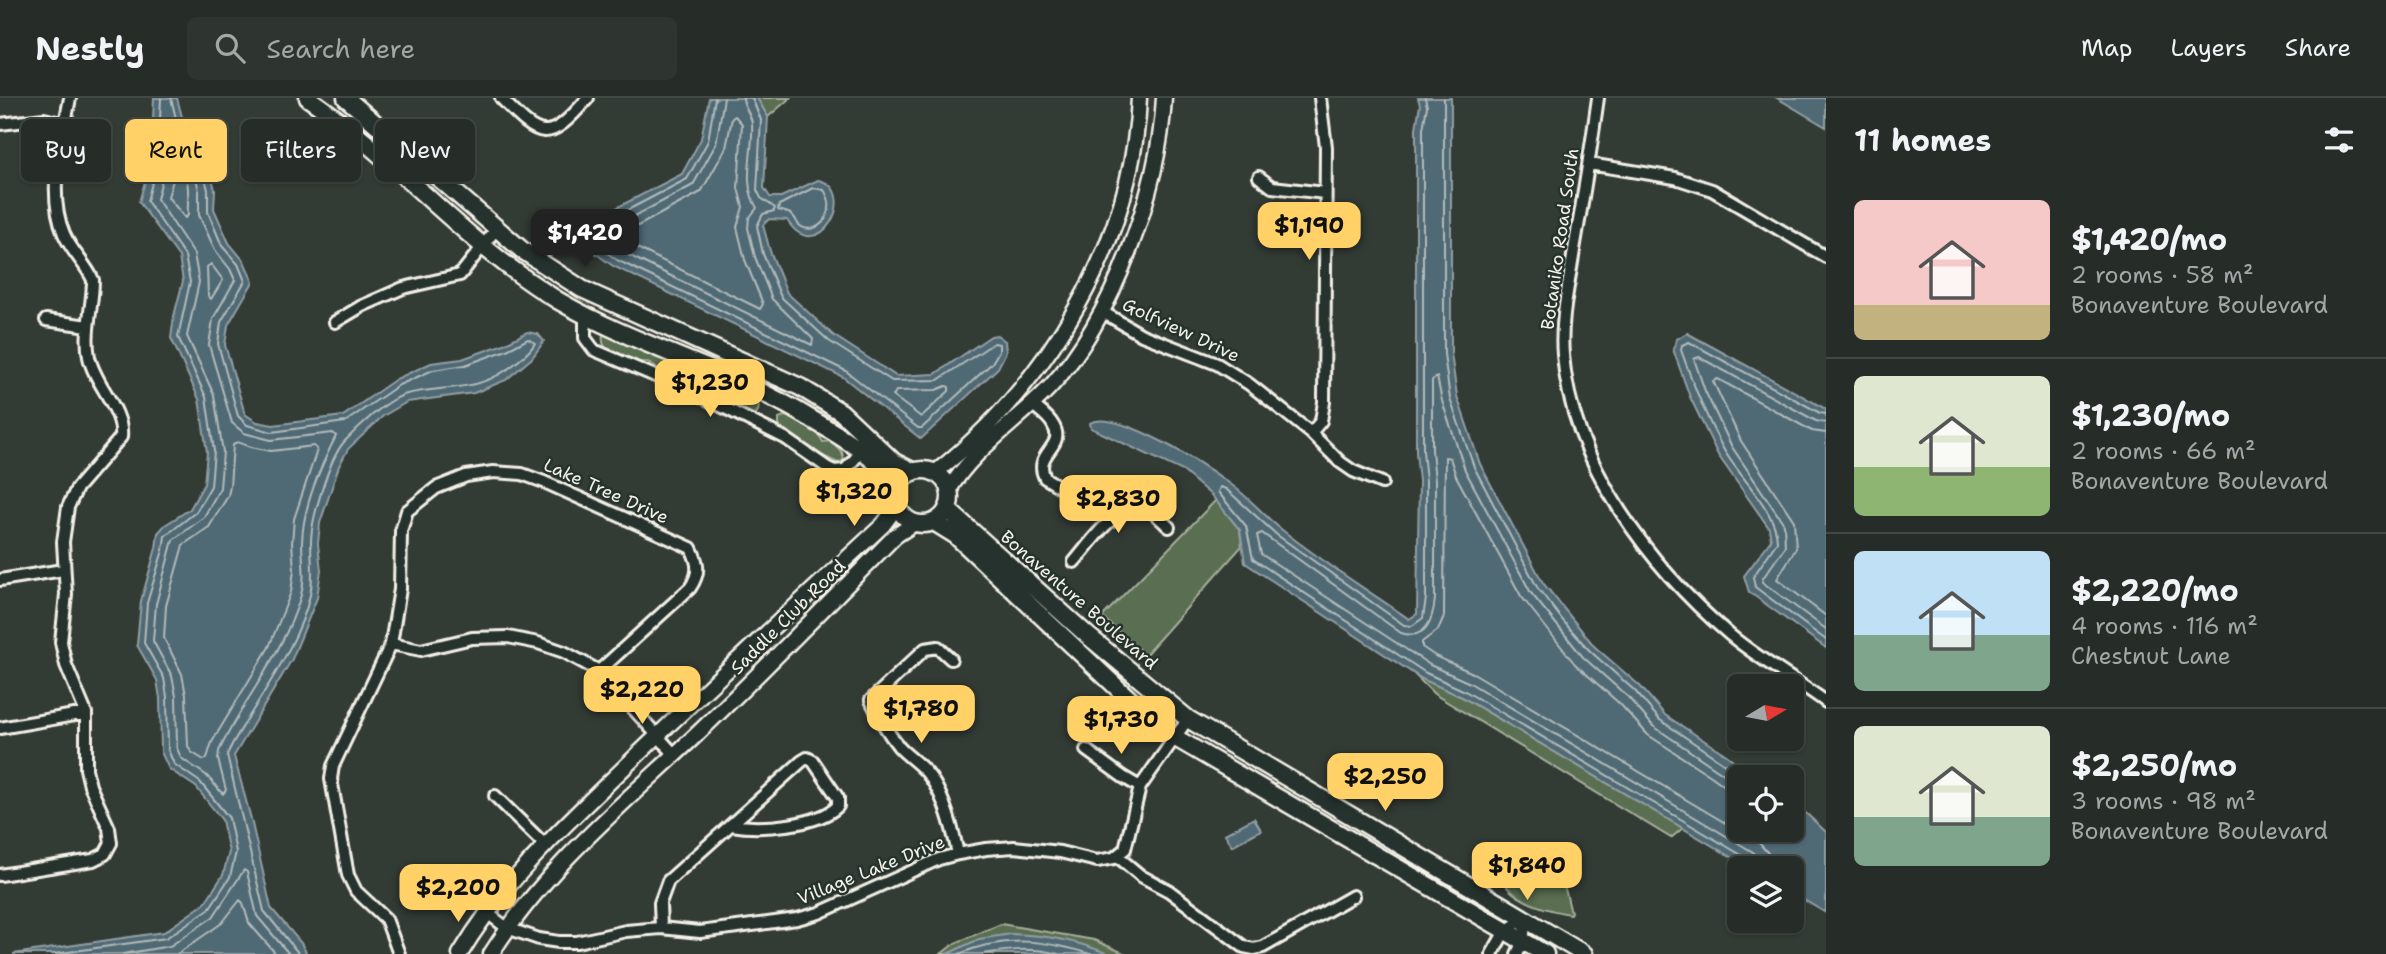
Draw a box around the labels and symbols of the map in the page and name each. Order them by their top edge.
street label: Botaniko Road South [1535,147,1585,331]
pin: $1,190 [1252,202,1366,262]
pin: $1,420 [528,209,642,269]
street label: Golfview Drive [1119,292,1243,368]
pin: $1,230 [653,360,767,419]
street label: Lake Tree Drive [540,453,672,529]
pin: $1,320 [797,468,911,528]
pin: $2,830 [1061,476,1175,535]
street label: Bonaventure Boulevard [995,525,1163,675]
street label: Saddle Club Road [725,554,851,680]
pin: $2,220 [585,666,699,726]
north arrow [1727,674,1804,751]
pin: $1,780 [864,686,978,745]
pin: $1,730 [1064,696,1178,756]
pin: $2,250 [1328,754,1442,813]
street label: Village Lake Drive [794,829,948,911]
pin: $1,840 [1470,842,1584,902]
pin: $2,200 [401,864,515,924]

